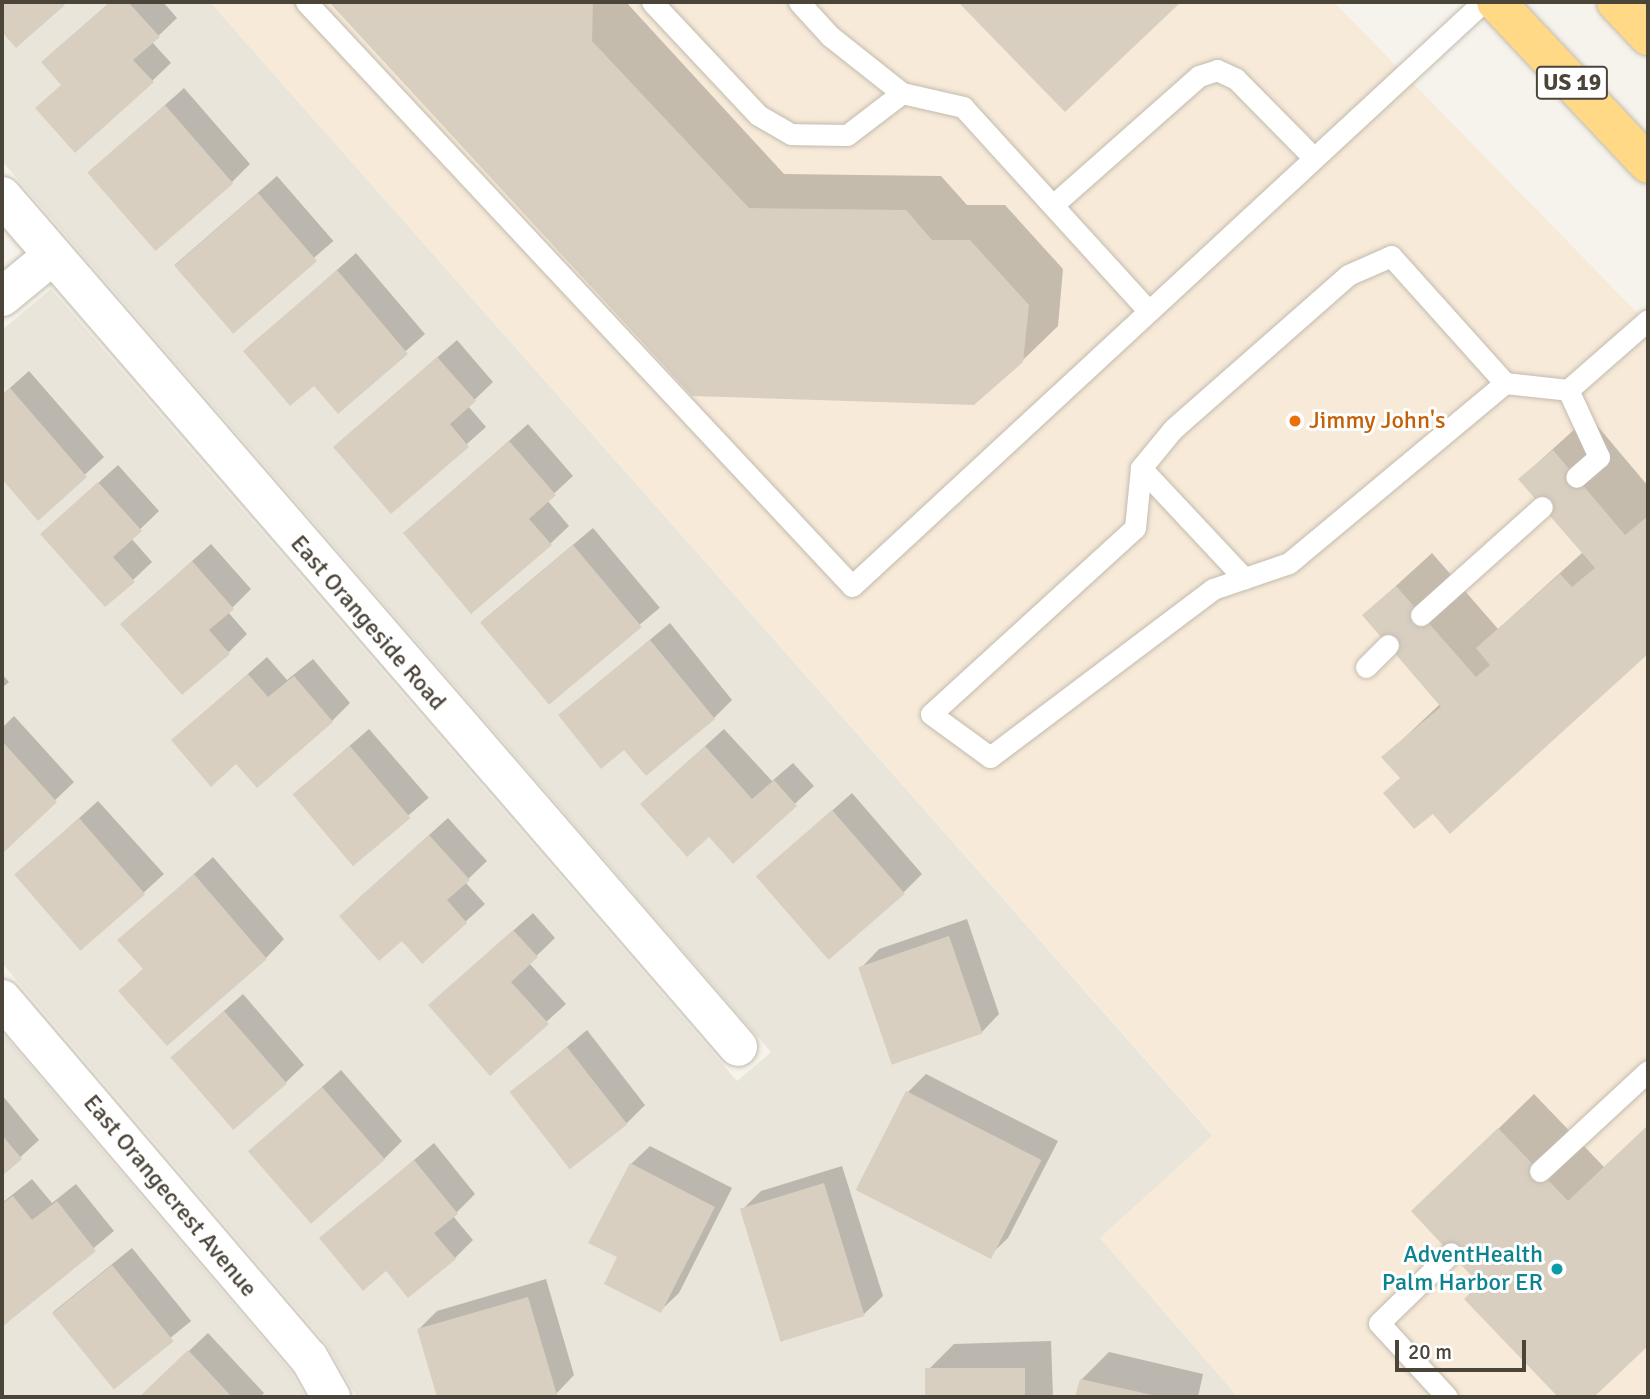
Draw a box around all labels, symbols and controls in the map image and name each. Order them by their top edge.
road number: US 19 [1535,64,1609,102]
place label: Jimmy John's [1309,407,1445,435]
marker: Jimmy John's [1287,413,1303,429]
street label: East Orangeside Road [284,530,452,716]
street label: East Orangecrest Avenue [77,1089,263,1303]
place label: AdventHealth Palm Harbor ER [1382,1241,1543,1297]
marker: AdventHealth Palm Harbor ER [1549,1261,1565,1277]
scale bar [1398,1326,1529,1370]
text: 20 m [1408,1339,1452,1365]

